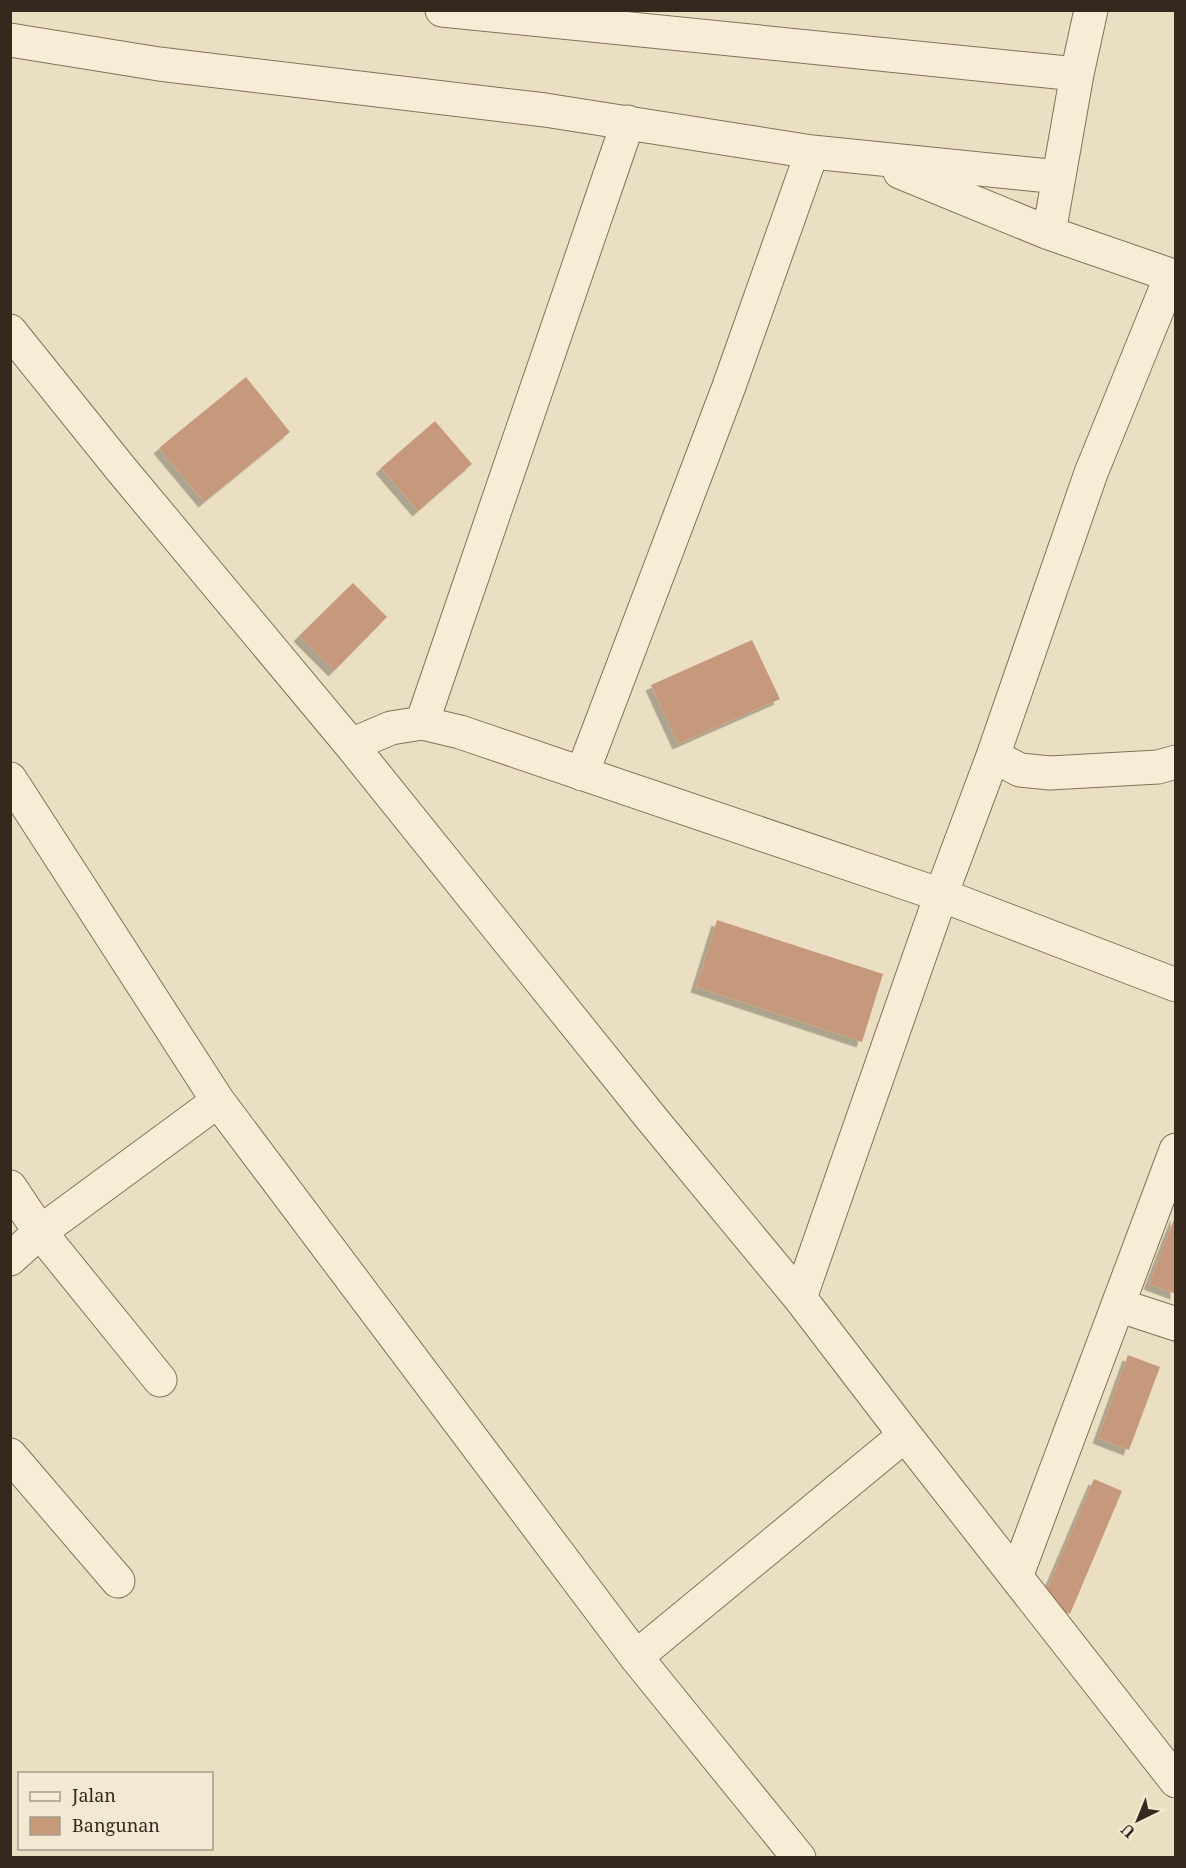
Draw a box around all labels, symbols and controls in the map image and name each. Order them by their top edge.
legend [18,1772,213,1850]
text: Jalan [71,1783,116,1807]
north arrow [1108,1790,1168,1850]
text: Bangunan [72,1813,160,1837]
text: U [1116,1819,1140,1843]

